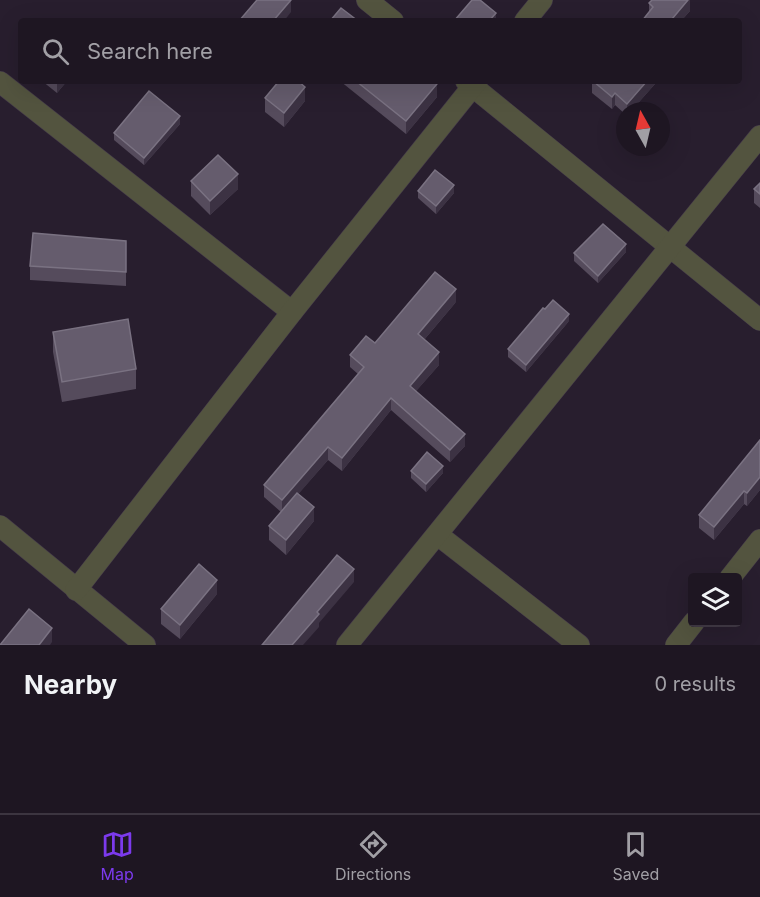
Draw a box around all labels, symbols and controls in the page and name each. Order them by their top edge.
search box [18,18,742,84]
icon: search [39,35,72,68]
text: Search here [87,38,213,64]
north arrow [616,102,670,156]
map controls [688,573,742,627]
button: layers [688,573,742,627]
text: Nearby [24,669,117,700]
text: 0 results [654,672,736,696]
tab: Map [101,828,134,884]
tab: Directions [335,828,411,884]
tab: Saved [613,828,659,884]

